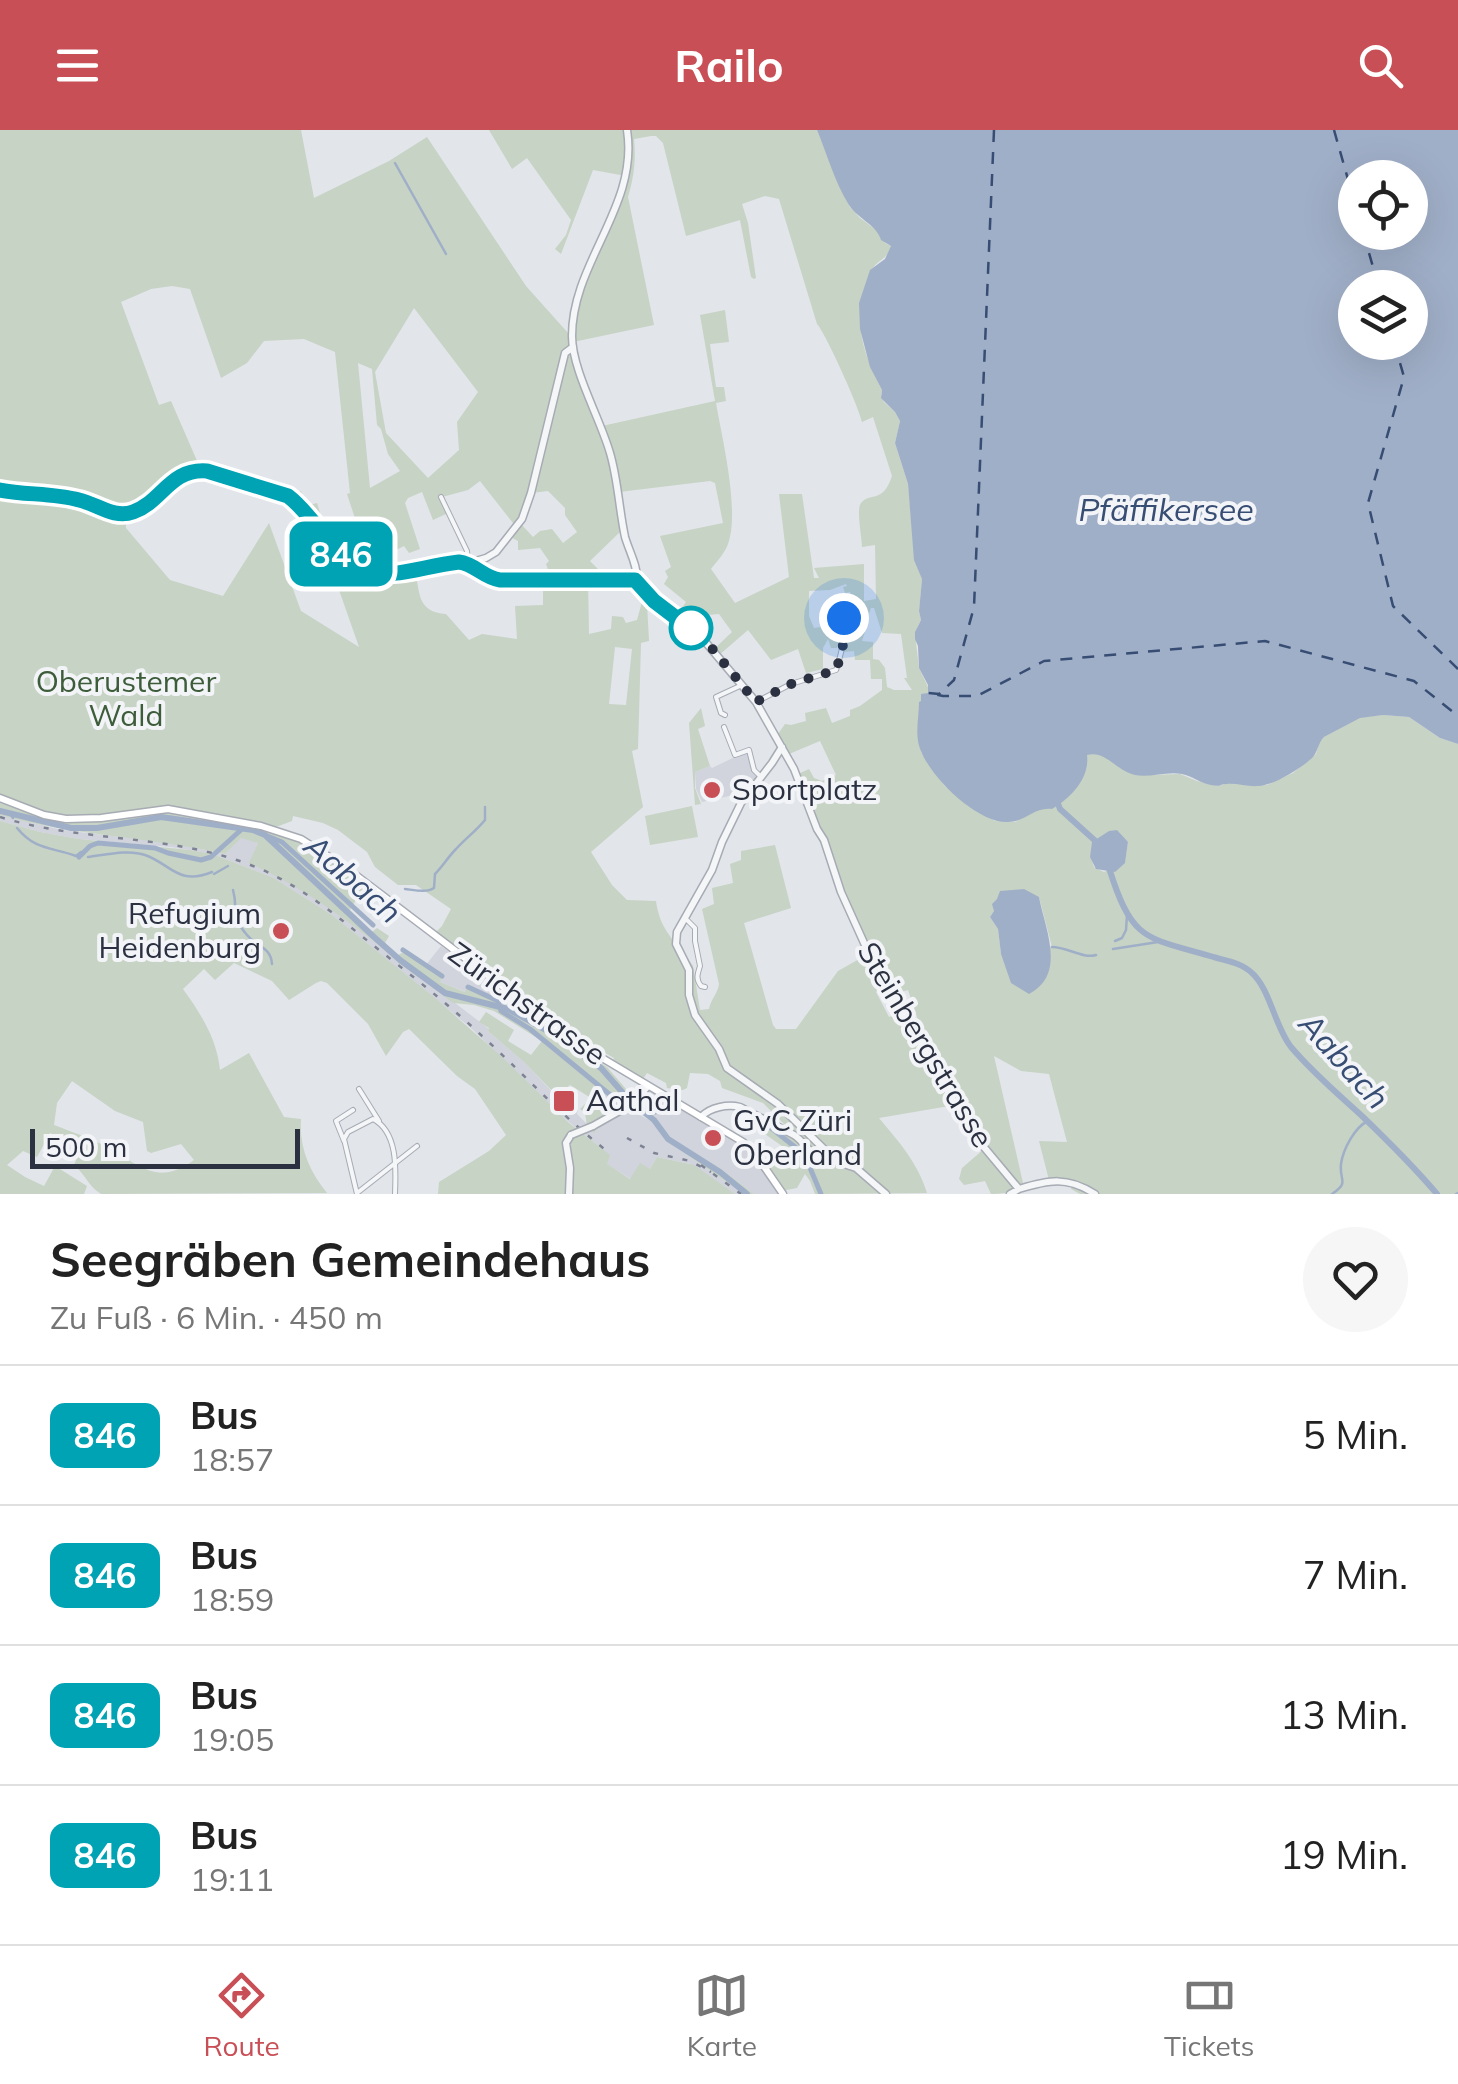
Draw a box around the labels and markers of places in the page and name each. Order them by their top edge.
unlabelled marker [670,607,712,649]
place label: Sportplatz [732,770,877,808]
marker: Sportplatz [701,779,723,801]
place label: Refugium Heidenburg [99,894,261,966]
marker: Refugium Heidenburg [270,920,292,942]
place label: Aathal [586,1081,679,1119]
marker: Aathal [551,1088,577,1114]
place label: GvC Züri Oberland [733,1101,862,1173]
marker: GvC Züri Oberland [702,1127,724,1149]

